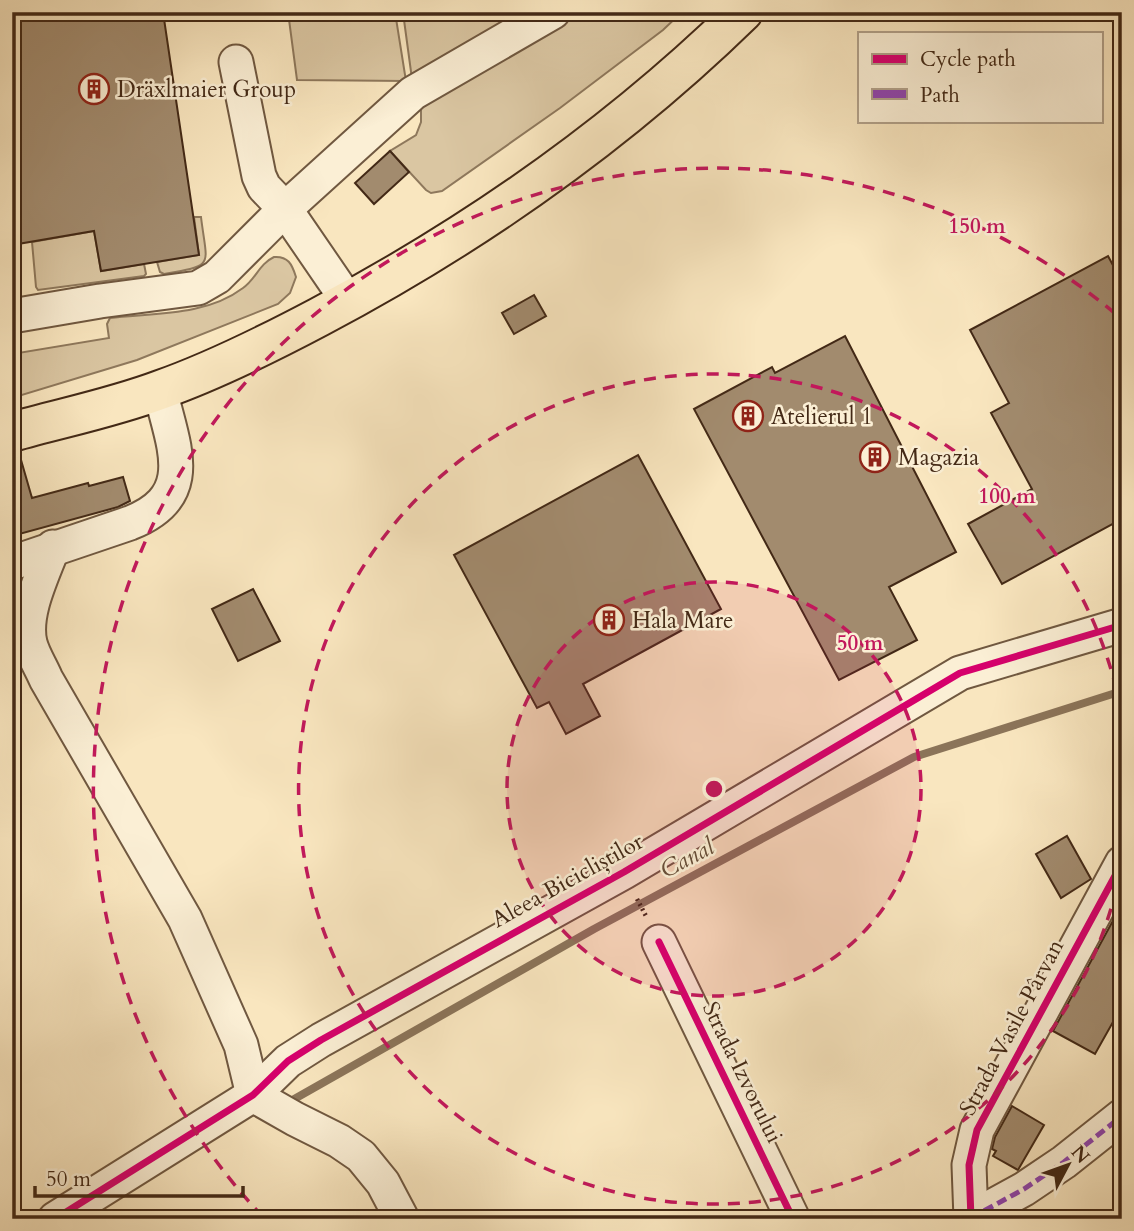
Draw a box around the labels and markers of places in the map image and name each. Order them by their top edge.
building icon: Dräxlmaier Group [77,72,111,106]
place label: Dräxlmaier Group [117,74,296,105]
building icon: Atelierul 1 [731,399,765,433]
place label: Atelierul 1 [771,401,873,432]
building icon: Magazia [858,440,892,474]
place label: Magazia [898,442,979,473]
building icon: Hala Mare [592,603,626,637]
place label: Hala Mare [632,605,734,636]
centre of rings [702,777,726,801]

